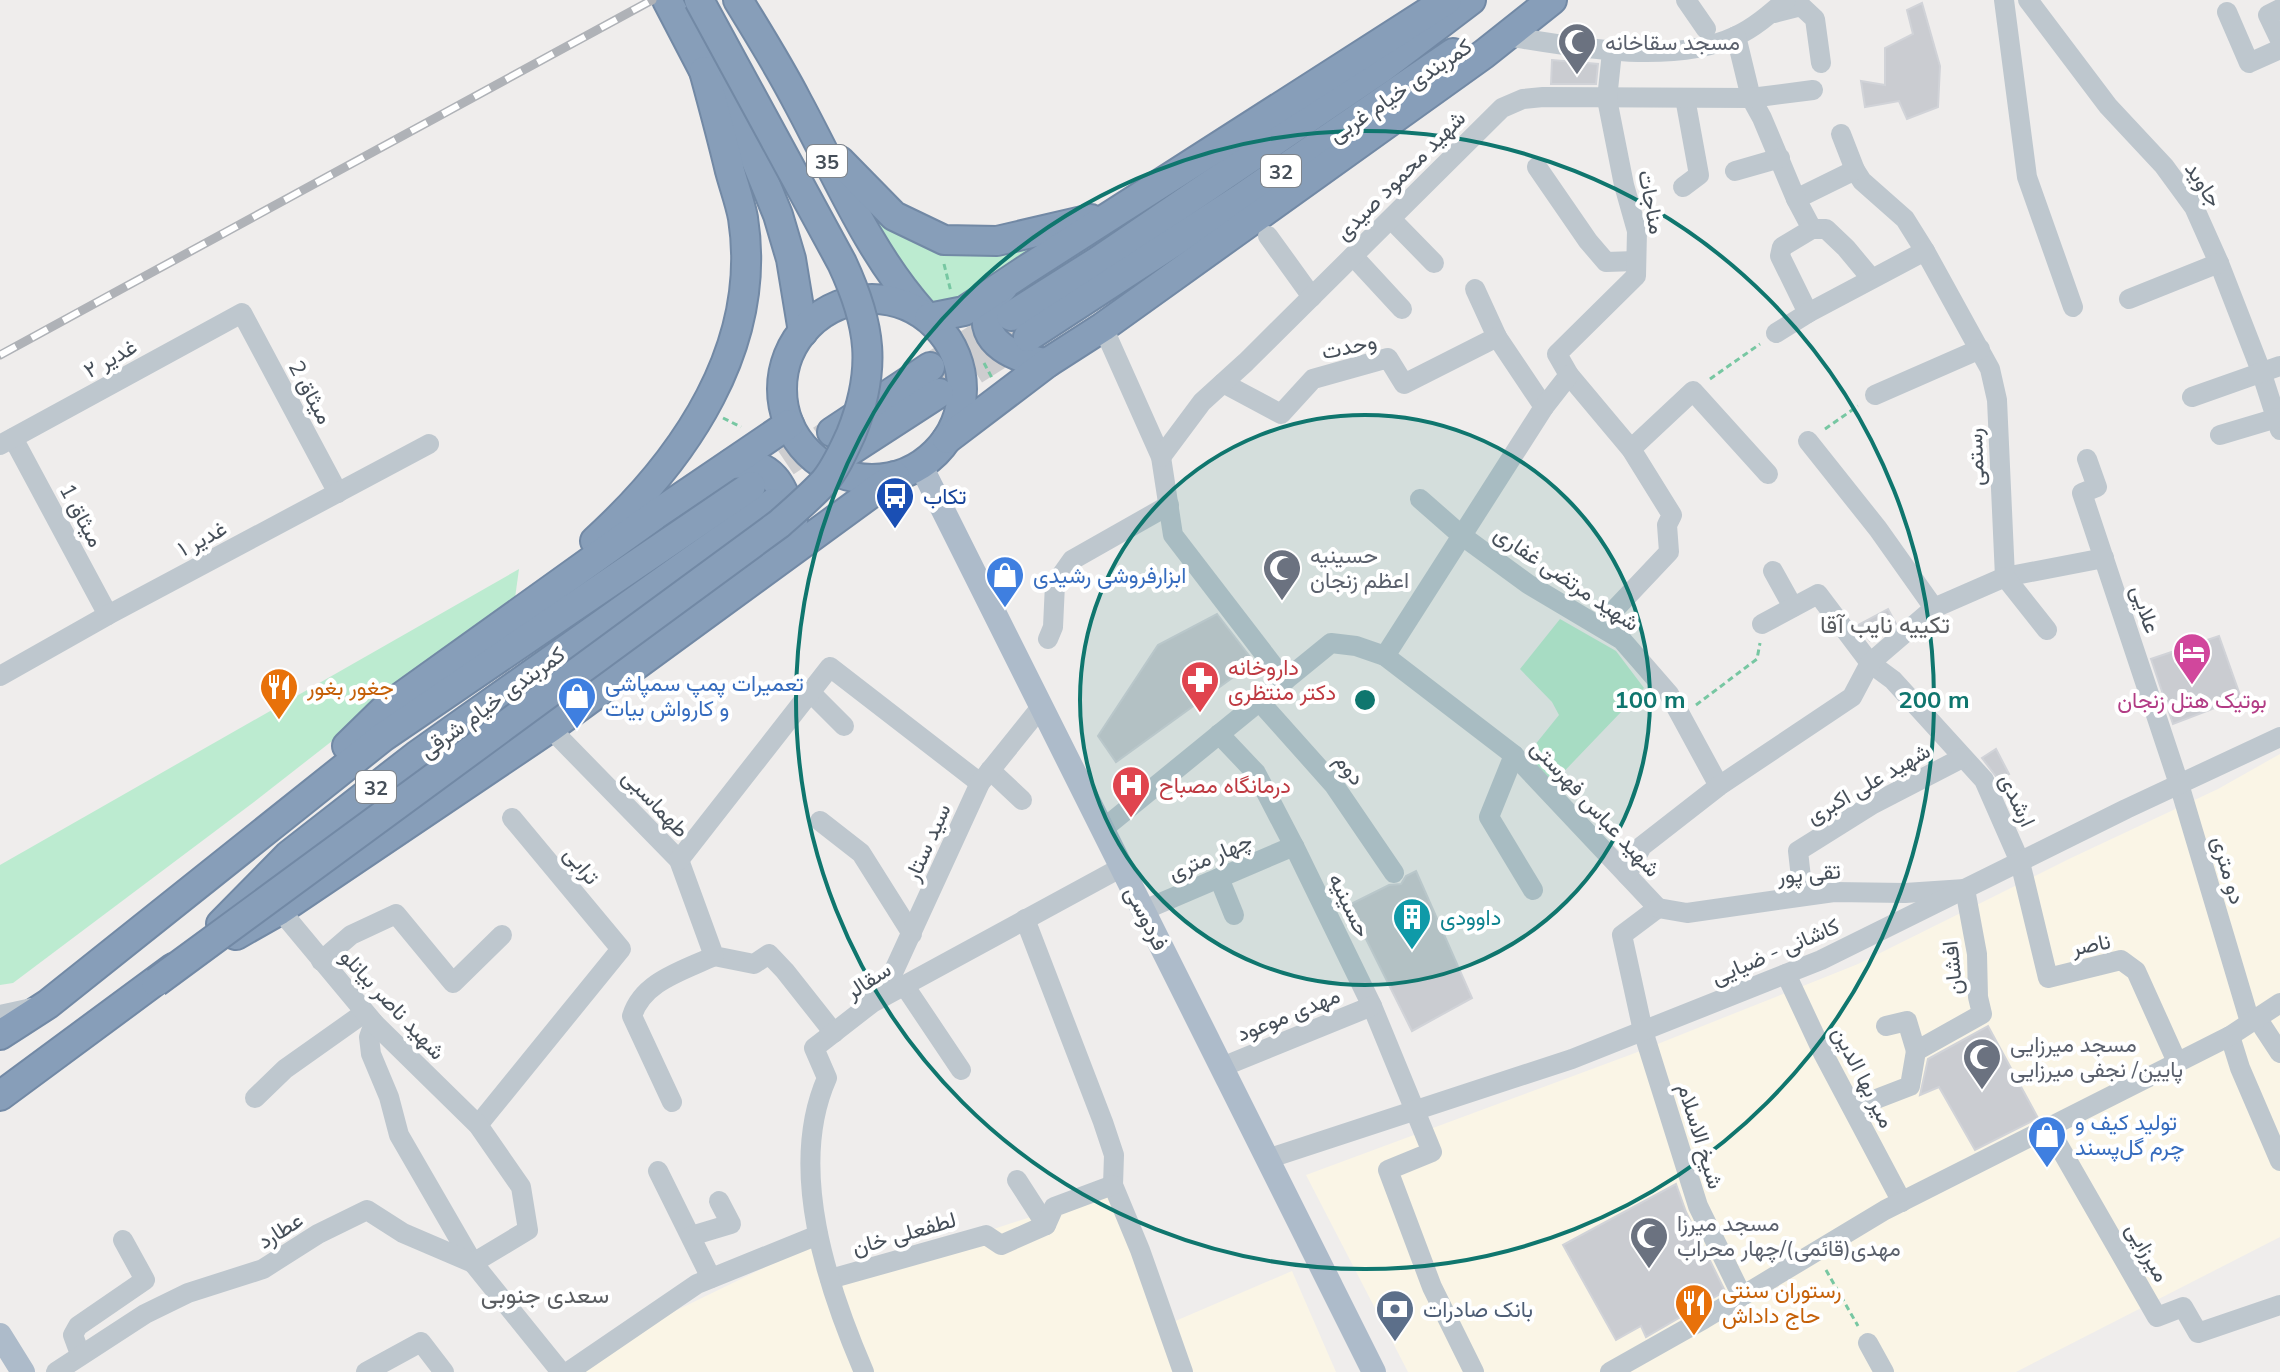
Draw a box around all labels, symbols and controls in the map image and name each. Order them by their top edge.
mosque icon: مسجد سقاخانه [1556,21,1598,76]
place label: مسجد سقاخانه [1605,28,1740,56]
street label: کمربندی خیام غربی [1323,32,1478,149]
street label: شهید محمود صیدی [1329,104,1471,246]
road number: 35 [807,145,847,177]
road number: 32 [1261,155,1301,187]
street label: جاوید [2179,156,2229,212]
street label: مناجات [1632,168,1672,236]
street label: وحدت [1319,327,1379,365]
street label: غدیر ۲ [78,332,142,384]
street label: میثاق 2 [283,355,339,429]
street label: رستمی [1960,427,1990,487]
bus stop icon: تکاب [874,475,916,530]
street label: میثاق 1 [54,478,110,552]
place label: تکاب [923,482,967,510]
street label: غدیر ۱ [173,514,231,562]
street label: شهید مرتضی غفاری [1489,519,1645,637]
place label: حسینیه اعظم زنجان [1310,541,1409,595]
mosque icon: حسینیه اعظم زنجان [1261,547,1303,602]
shop icon: ابزارفروشی رشیدی [984,554,1026,609]
place label: ابزارفروشی رشیدی [1033,561,1186,589]
street label: علایی [2125,581,2167,637]
district label: تکییه نایب آقا [1820,609,1950,639]
hotel icon: بوتیک هتل زنجان [2171,631,2213,686]
street label: کمربندی خیام شرقی [414,640,571,765]
place label: داروخانه دکتر منتظری [1228,653,1336,706]
pharmacy icon: داروخانه دکتر منتظری [1179,659,1221,714]
restaurant icon: جغور بغور [258,666,300,721]
place label: تعمیرات پمپ سمپاشی و کارواش بیات [605,669,804,722]
place label: جغور بغور [306,673,394,701]
shop icon: تعمیرات پمپ سمپاشی و کارواش بیات [556,675,598,730]
text: 100 m [1614,684,1686,714]
text: 200 m [1898,684,1970,714]
centre of rings [1351,686,1379,714]
place label: بوتیک هتل زنجان [2117,686,2267,714]
street label: شهید عباس فهرستی [1525,733,1667,883]
street label: شهید علی اکبری [1801,736,1935,830]
street label: دوم [1328,747,1371,791]
street label: طهماسبی [616,763,696,843]
hospital icon: درمانگاه مصباح [1110,764,1152,819]
street label: ارشدی [1994,769,2042,831]
road number: 32 [356,771,396,803]
place label: درمانگاه مصباح [1159,771,1291,800]
street label: سید ستار [897,799,956,886]
street label: چهار متری [1164,826,1257,887]
street label: دو متری [2206,833,2252,907]
street label: ترابی [558,840,606,890]
street label: تقی پور [1775,856,1842,891]
street label: حسینیه [1322,868,1378,942]
street label: فردوسی [1119,881,1175,955]
building icon: داوودی [1391,896,1433,951]
place label: داوودی [1440,903,1501,931]
street label: کاشانی - ضیایی [1707,911,1843,991]
street label: ناصر [2068,927,2113,962]
street label: افشان [1935,939,1969,997]
street label: شهید ناصر بیانلو [334,943,452,1065]
street label: سقالر [839,955,896,1006]
street label: مهدی موعود [1232,981,1344,1047]
street label: میر بها الدین [1826,1022,1902,1132]
place label: مسجد میرزایی پایین/ نجفی میرزایی [2010,1030,2183,1084]
mosque icon: مسجد میرزایی پایین/ نجفی میرزایی [1961,1036,2003,1091]
street label: شیخ الاسلام [1671,1080,1730,1192]
place label: تولید کیف و چرم گل‌پسند [2075,1108,2184,1162]
shop icon: تولید کیف و چرم گل‌پسند [2026,1114,2068,1169]
street label: عطارد [252,1205,308,1255]
street label: لطفعلی خان [849,1205,959,1261]
place label: مسجد میرزا مهدی(قائمی)/چهار محراب [1677,1209,1901,1263]
mosque icon: مسجد میرزا مهدی(قائمی)/چهار محراب [1628,1215,1670,1270]
street label: میرزایی [2120,1217,2176,1287]
place label: رستوران سنتی حاج داداش [1722,1276,1842,1330]
district label: سعدی جنوبی [481,1279,609,1310]
restaurant icon: رستوران سنتی حاج داداش [1673,1282,1715,1337]
bank icon: بانک صادرات [1374,1288,1416,1343]
place label: بانک صادرات [1423,1295,1533,1323]

